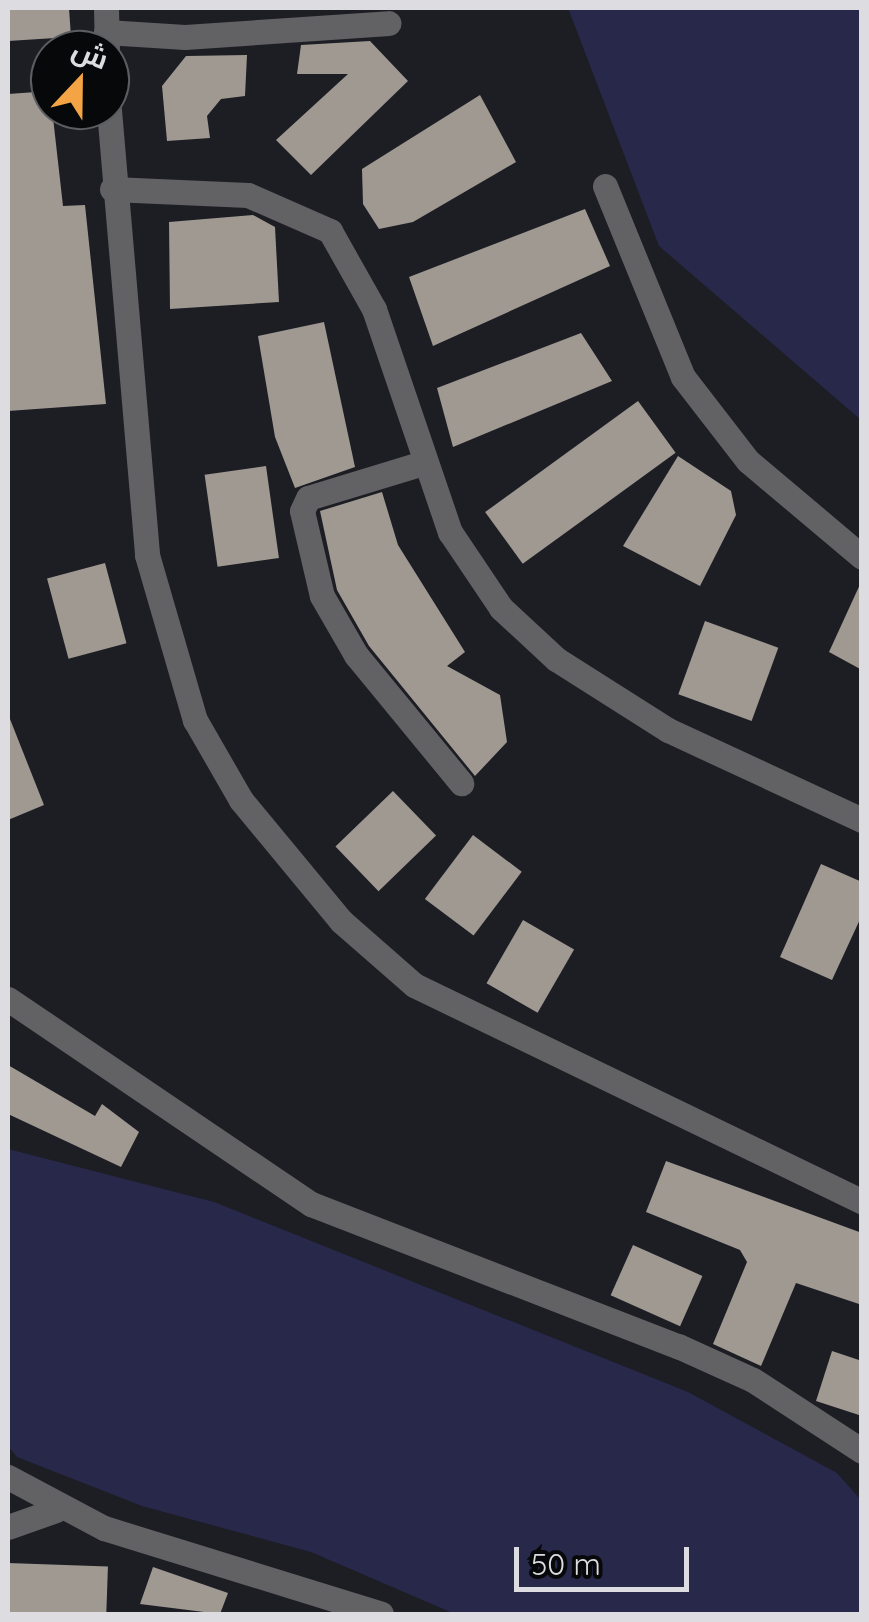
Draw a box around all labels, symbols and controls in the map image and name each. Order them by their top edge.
north arrow [30,30,130,130]
text: ش [67,31,114,77]
scale bar [519,1527,694,1589]
text: 50 m [531,1545,601,1583]

